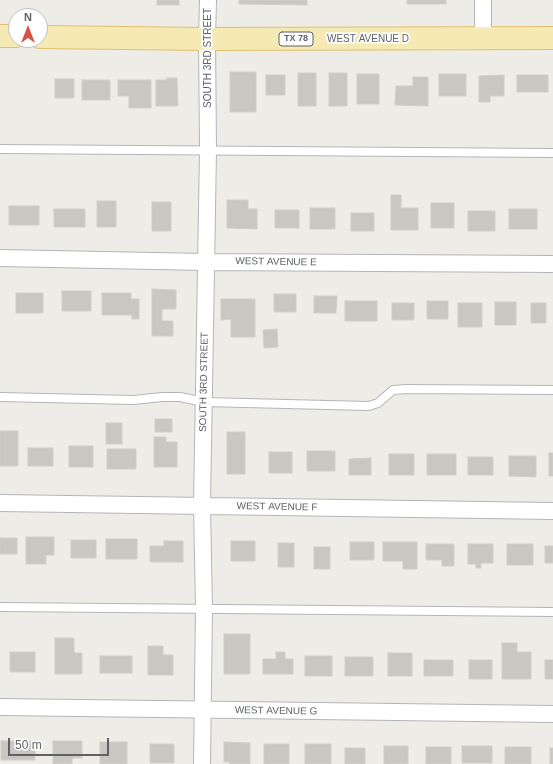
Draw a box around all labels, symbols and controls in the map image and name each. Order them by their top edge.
north arrow [8,8,48,48]
street label: SOUTH 3RD STREET [202,8,214,108]
text: N [24,11,32,23]
road number: TX 78 [279,32,313,46]
street label: WEST AVENUE D [327,33,409,45]
street label: WEST AVENUE E [235,255,317,269]
street label: SOUTH 3RD STREET [197,332,211,432]
street label: WEST AVENUE F [236,500,318,514]
street label: WEST AVENUE G [235,704,317,718]
scale bar [10,730,111,756]
text: 50 m [15,738,42,752]

